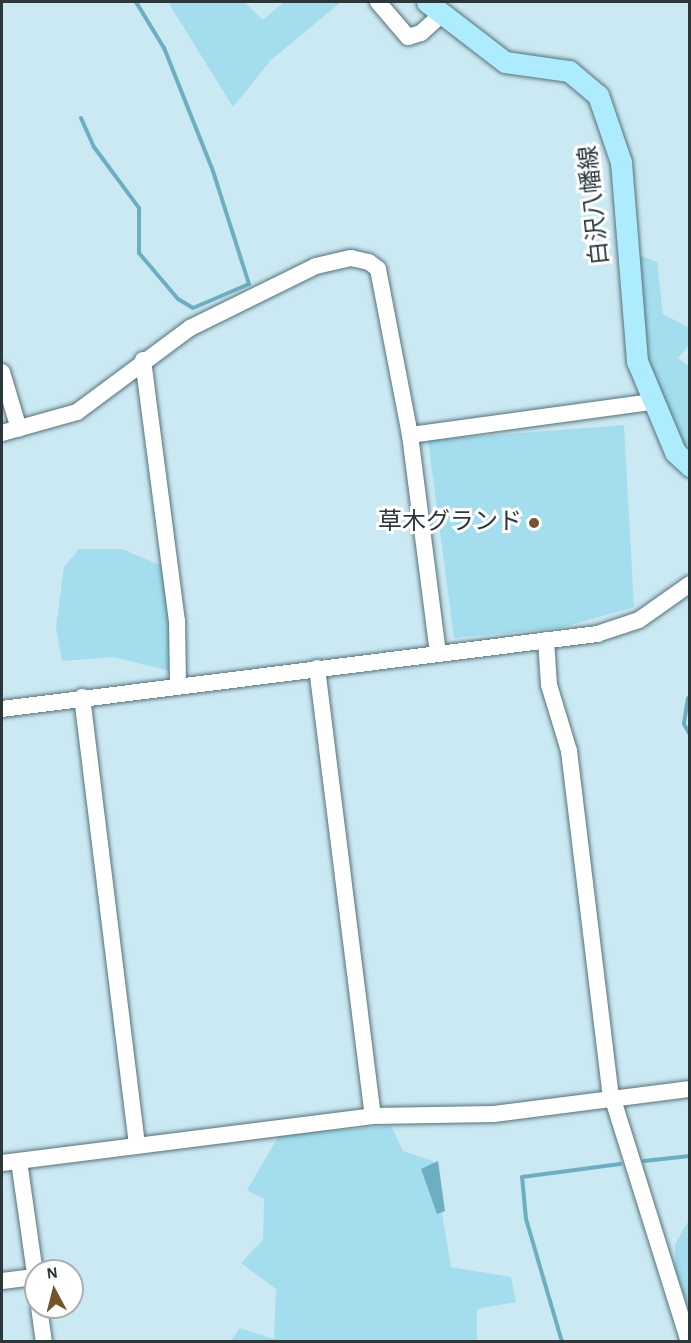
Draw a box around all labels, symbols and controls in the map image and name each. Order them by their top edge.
street label: 白沢八幡線 [574,144,616,266]
place label: 草木グランド [378,509,522,537]
marker: 草木グランド [527,516,541,530]
north arrow [24,1259,84,1319]
text: N [46,1265,59,1282]

